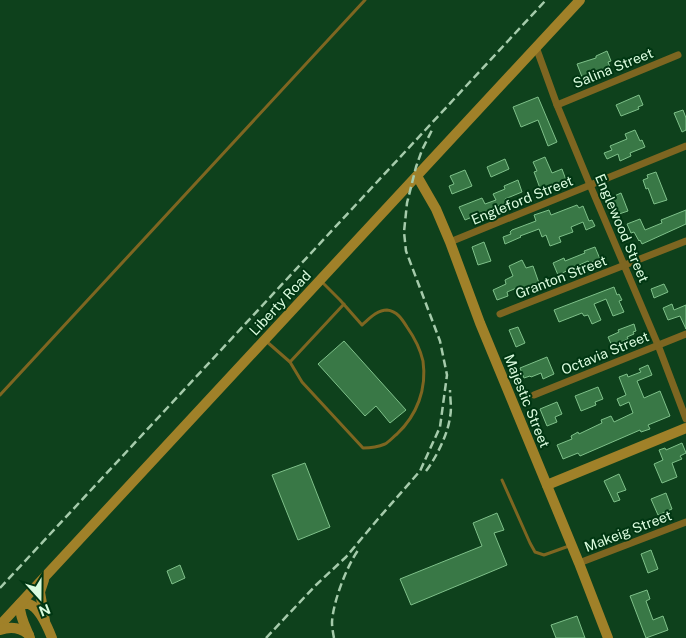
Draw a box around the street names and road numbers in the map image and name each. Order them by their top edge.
street label: Salina Street [571,45,655,91]
street label: Englewood Street [592,171,652,285]
street label: Engleford Street [469,172,575,228]
street label: Granton Street [513,252,609,302]
street label: Liberty Road [246,267,314,339]
street label: Octavia Street [559,328,651,378]
street label: Majestic Street [501,352,553,450]
street label: Makeig Street [582,507,674,555]

